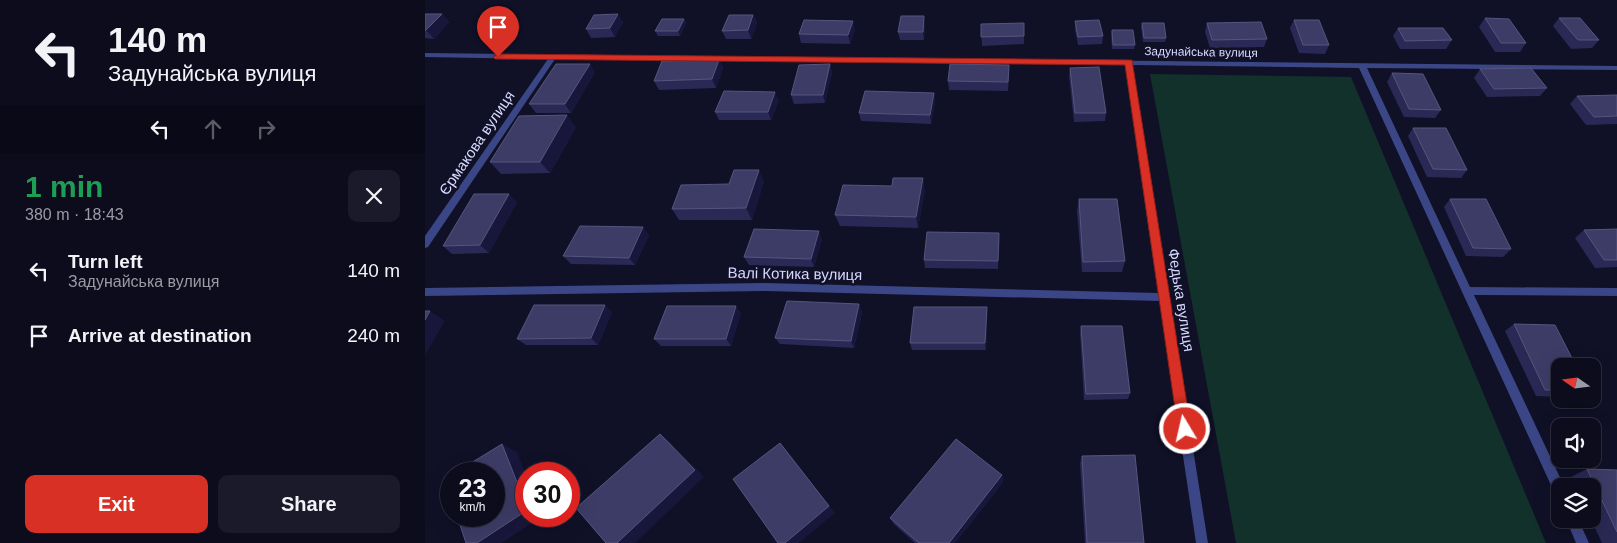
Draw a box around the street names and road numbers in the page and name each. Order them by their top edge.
street label: Задунайська вулиця [1144,44,1258,60]
street label: Єрмакова вулиця [435,87,518,198]
street label: Федька вулиця [1165,247,1198,353]
street label: Валі Котика вулиця [728,264,862,283]

